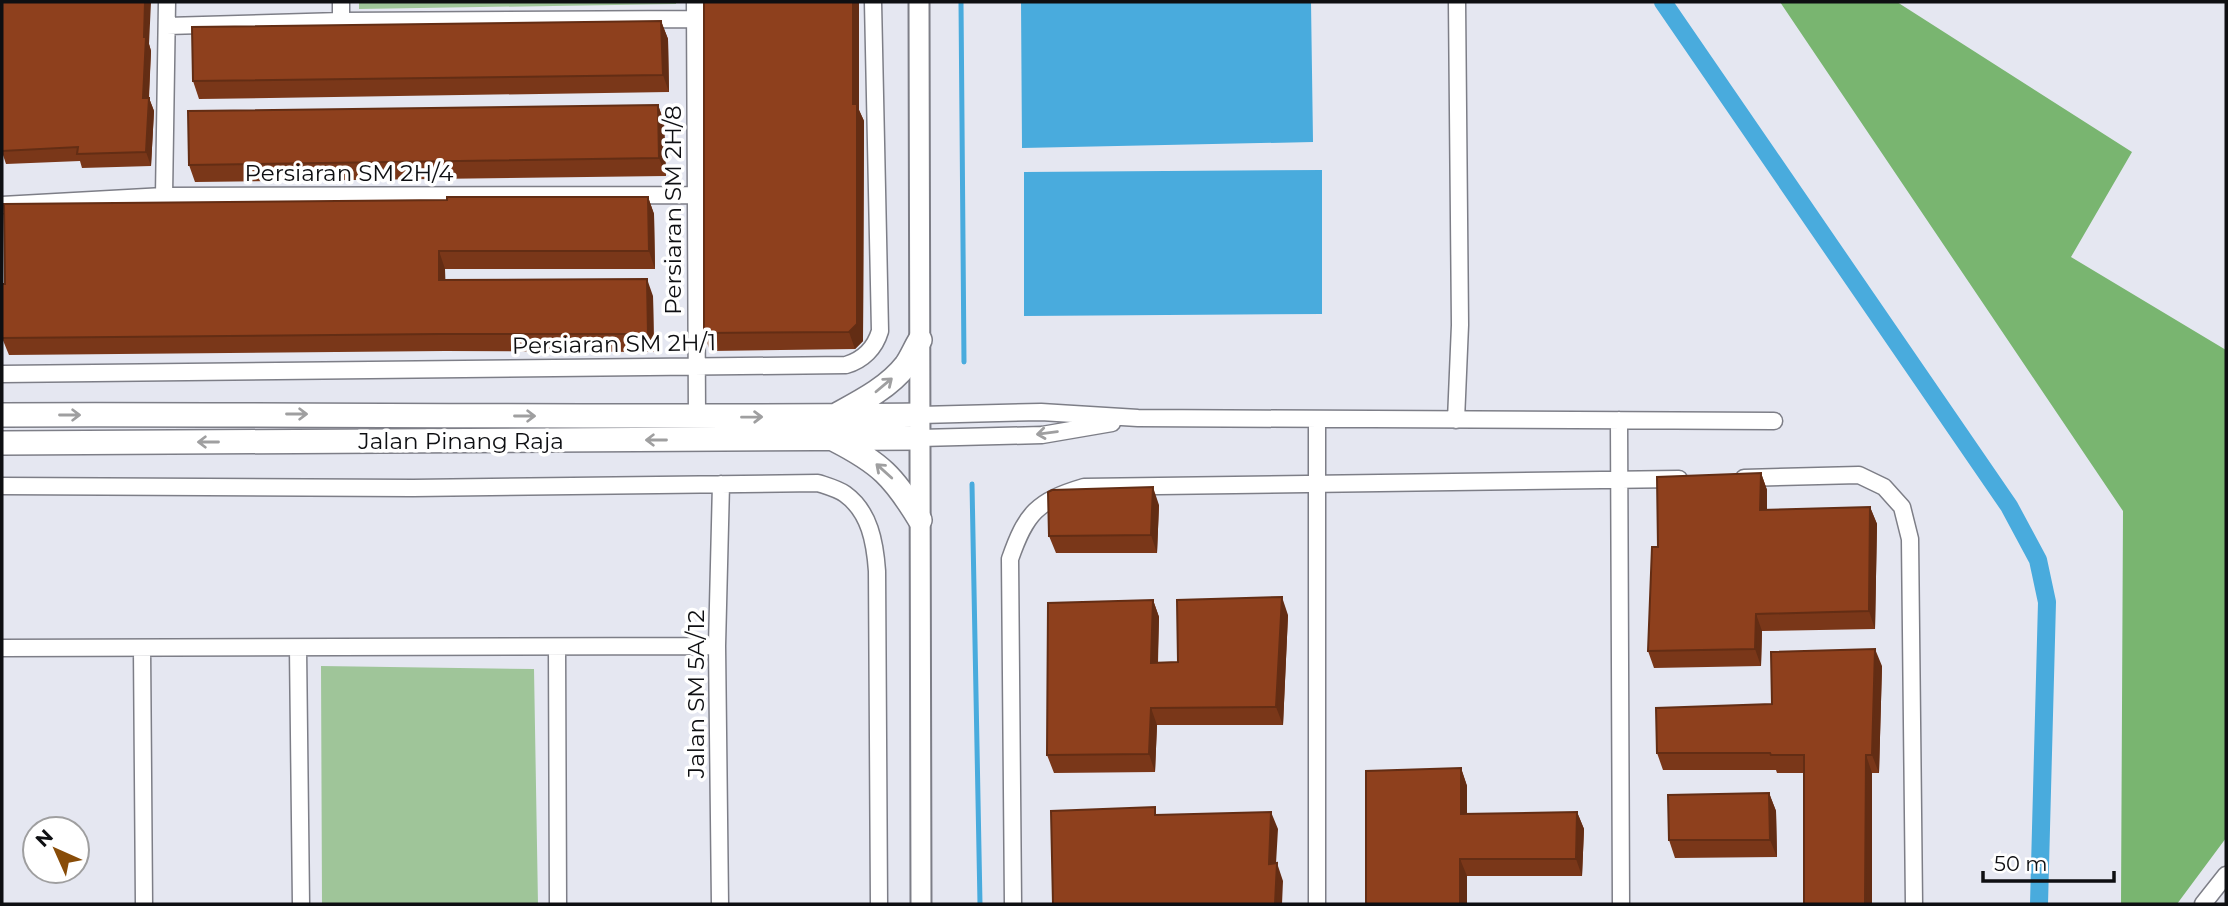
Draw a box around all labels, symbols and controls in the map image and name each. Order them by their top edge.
street label: Persiaran SM 2H/8 [659,105,687,315]
street label: Persiaran SM 2H/4 [245,159,453,187]
street label: Persiaran SM 2H/1 [512,328,716,360]
one-way arrow [874,377,892,392]
one-way arrow [58,408,81,422]
one-way arrow [286,408,309,421]
one-way arrow [513,409,536,423]
one-way arrow [741,410,764,423]
street label: Jalan Pinang Raja [357,427,564,455]
one-way arrow [1036,427,1059,440]
one-way arrow [645,433,668,447]
one-way arrow [197,435,220,449]
one-way arrow [876,463,893,480]
street label: Jalan SM 5A/12 [682,610,710,779]
north arrow [21,815,91,885]
text: N [31,825,58,852]
scale bar [1983,839,2114,883]
text: 50 m [1994,851,2048,876]

